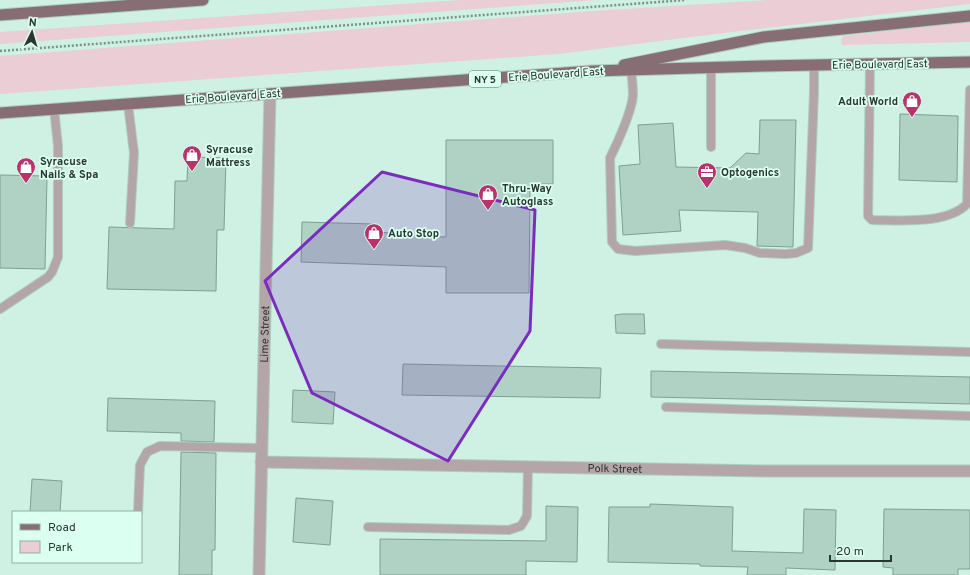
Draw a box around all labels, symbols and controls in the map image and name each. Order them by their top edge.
north arrow [12,12,52,52]
text: N [28,16,37,30]
street label: Erie Boulevard East [832,57,928,73]
street label: Erie Boulevard East [508,65,604,85]
road number: NY 5 [469,71,501,87]
street label: Erie Boulevard East [185,87,281,107]
shop icon: Adult World [901,90,923,118]
place label: Adult World [838,95,898,109]
place label: Syracuse Mattress [206,143,253,170]
shop icon: Syracuse Mattress [181,144,203,172]
place label: Syracuse Nails & Spa [40,155,98,182]
shop icon: Syracuse Nails & Spa [15,156,37,184]
office icon: Optogenics [696,161,718,189]
place label: Optogenics [721,166,779,180]
place label: Thru-Way Autoglass [502,182,554,209]
shop icon: Thru-Way Autoglass [477,183,499,211]
shop icon: Auto Stop [363,222,385,250]
place label: Auto Stop [388,227,439,241]
street label: Lime Street [258,305,273,363]
street label: Polk Street [587,462,642,477]
legend [12,511,142,563]
text: Road [48,520,76,536]
scale bar [830,537,891,563]
text: Park [48,540,73,556]
text: 20 m [836,544,864,560]

